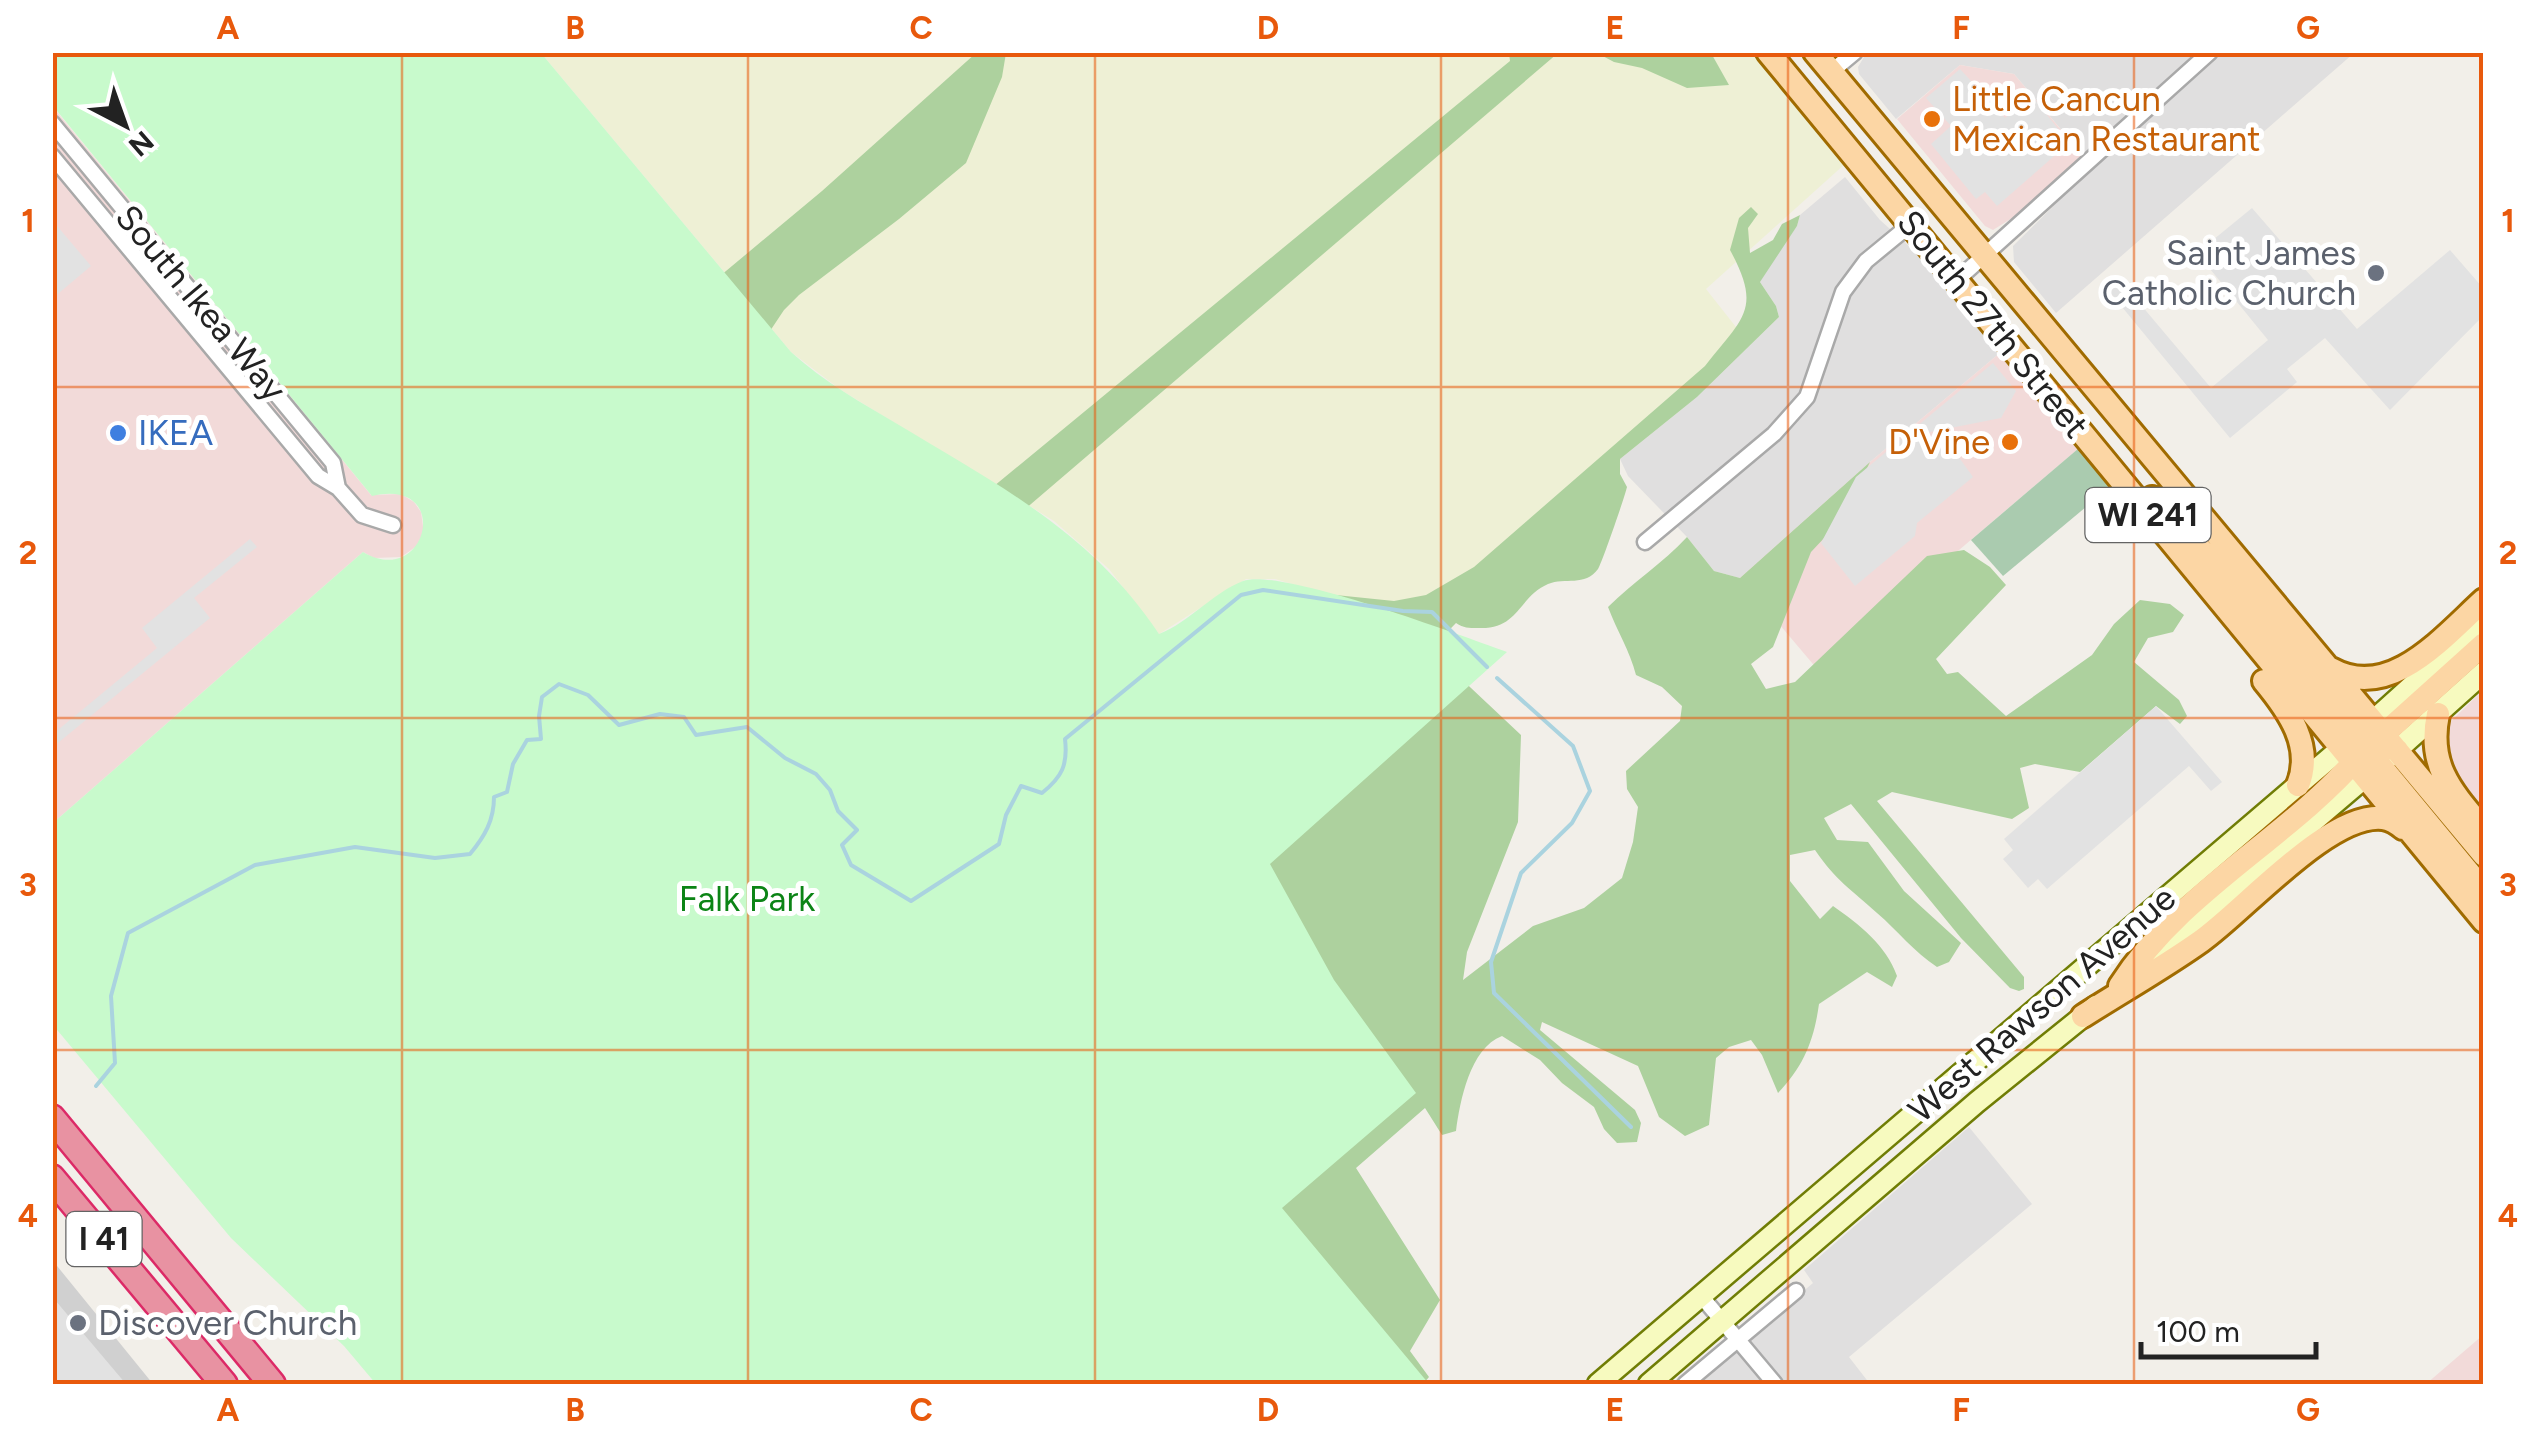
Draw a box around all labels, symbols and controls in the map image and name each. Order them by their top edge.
text: A [217,9,240,47]
text: B [565,9,585,47]
text: C [909,9,933,47]
text: D [1257,9,1279,47]
text: E [1606,9,1624,47]
text: F [1952,9,1970,47]
text: G [2296,9,2320,47]
north arrow [75,75,175,175]
place label: Little Cancun Mexican Restaurant [1952,78,2261,160]
marker: Little Cancun Mexican Restaurant [1921,108,1943,130]
text: N [122,124,161,164]
street label: South Ikea Way [107,197,295,410]
text: 1 [21,202,35,240]
street label: South 27th Street [1888,202,2098,446]
text: 1 [2501,202,2515,240]
place label: Saint James Catholic Church [2102,232,2356,314]
marker: Saint James Catholic Church [2365,262,2387,284]
place label: IKEA [138,412,214,454]
place label: D'Vine [1888,421,1990,463]
marker: IKEA [107,422,129,444]
marker: D'Vine [1999,431,2021,453]
road number: WI 241 [2086,488,2210,542]
text: 2 [19,534,37,572]
text: 2 [2499,534,2517,572]
text: 3 [19,866,37,904]
text: 3 [2499,866,2517,904]
street label: West Rawson Avenue [1900,877,2184,1131]
park label: Falk Park [679,878,815,920]
text: 4 [18,1197,38,1235]
text: 4 [2498,1197,2518,1235]
road number: I 41 [66,1212,142,1266]
scale bar [2141,1297,2316,1359]
place label: Discover Church [98,1302,357,1344]
marker: Discover Church [67,1312,89,1334]
text: 100 m [2156,1313,2240,1350]
text: A [217,1391,240,1429]
text: B [565,1391,585,1429]
text: C [909,1391,933,1429]
text: D [1257,1391,1279,1429]
text: E [1606,1391,1624,1429]
text: F [1952,1391,1970,1429]
text: G [2296,1391,2320,1429]

